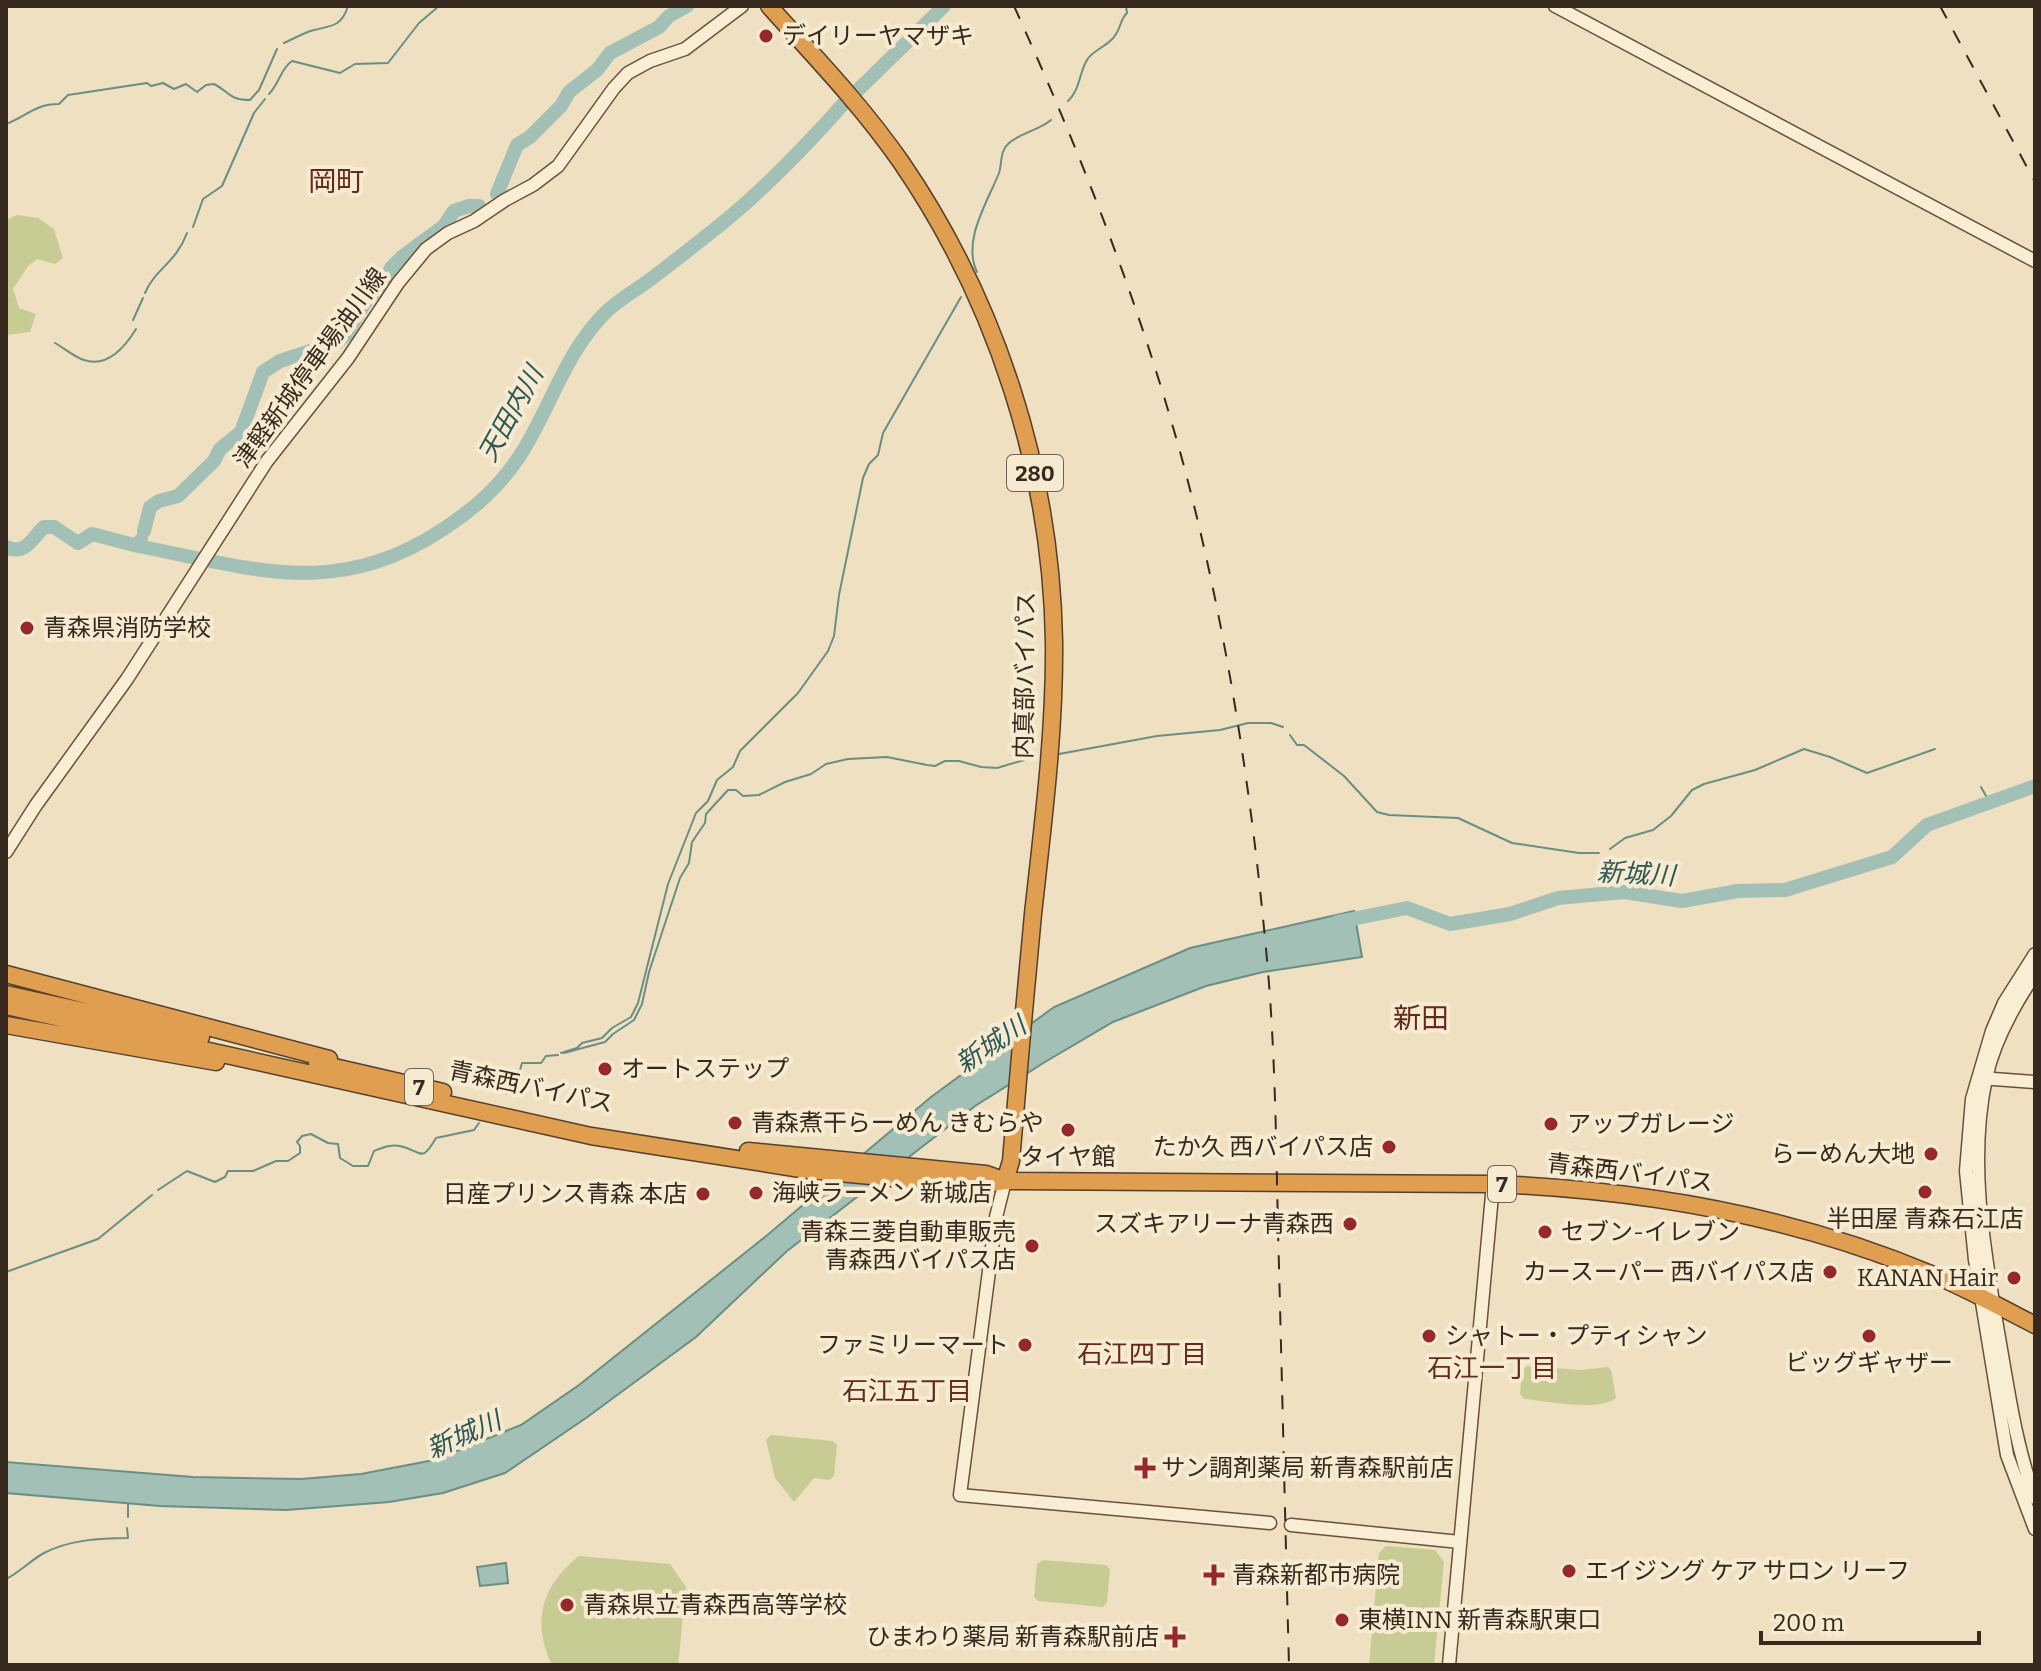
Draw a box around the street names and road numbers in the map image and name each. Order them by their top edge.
street label: 津軽新城停車場油川線 [228,263,392,473]
road number: 280 [1007,455,1063,491]
street label: 内真部バイパス [1010,591,1040,759]
street label: 青森西バイパス [446,1056,616,1118]
road number: 7 [405,1069,433,1105]
street label: 青森西バイパス [1545,1149,1715,1197]
road number: 7 [1488,1166,1516,1202]

